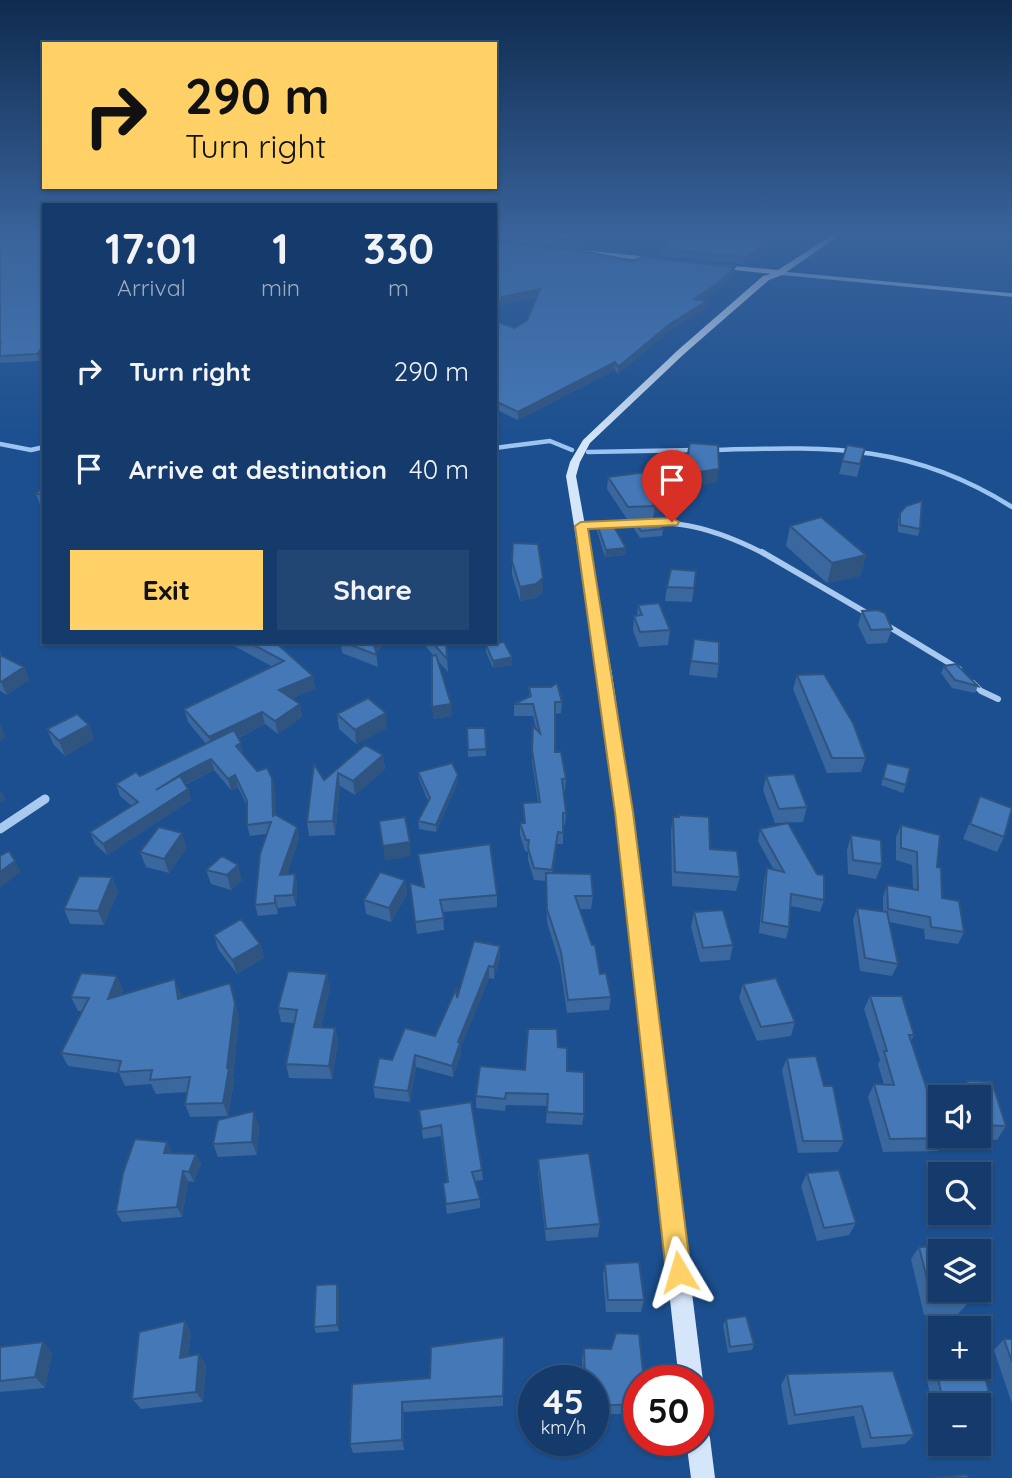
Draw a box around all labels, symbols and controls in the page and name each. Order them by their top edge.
text: 290 m [185,65,330,126]
icon: right [70,70,161,161]
text: Turn right [185,126,326,166]
text: 17:01 [105,222,198,275]
text: 1 [272,222,289,275]
text: 330 [363,222,434,275]
text: Arrival [117,273,186,302]
text: min [261,273,300,302]
text: m [388,273,409,302]
icon: right [70,352,108,390]
text: Turn right [129,355,251,388]
text: 290 m [394,355,469,388]
icon: arrive [70,450,108,488]
pin [642,450,702,522]
text: Arrive at destination [129,453,387,486]
text: 40 m [409,453,469,486]
icon: arrive [653,461,691,499]
button: Exit [70,550,263,630]
button: Share [277,550,469,630]
map controls [928,1085,991,1456]
button: sound [928,1085,991,1148]
button: search [928,1162,991,1225]
position arrow [642,1235,716,1309]
button: layers [928,1239,991,1302]
button: + [928,1316,991,1379]
speed limit sign: 50 [623,1365,714,1456]
text: 45 [543,1379,584,1423]
button: − [928,1393,991,1456]
text: km/h [541,1416,586,1439]

